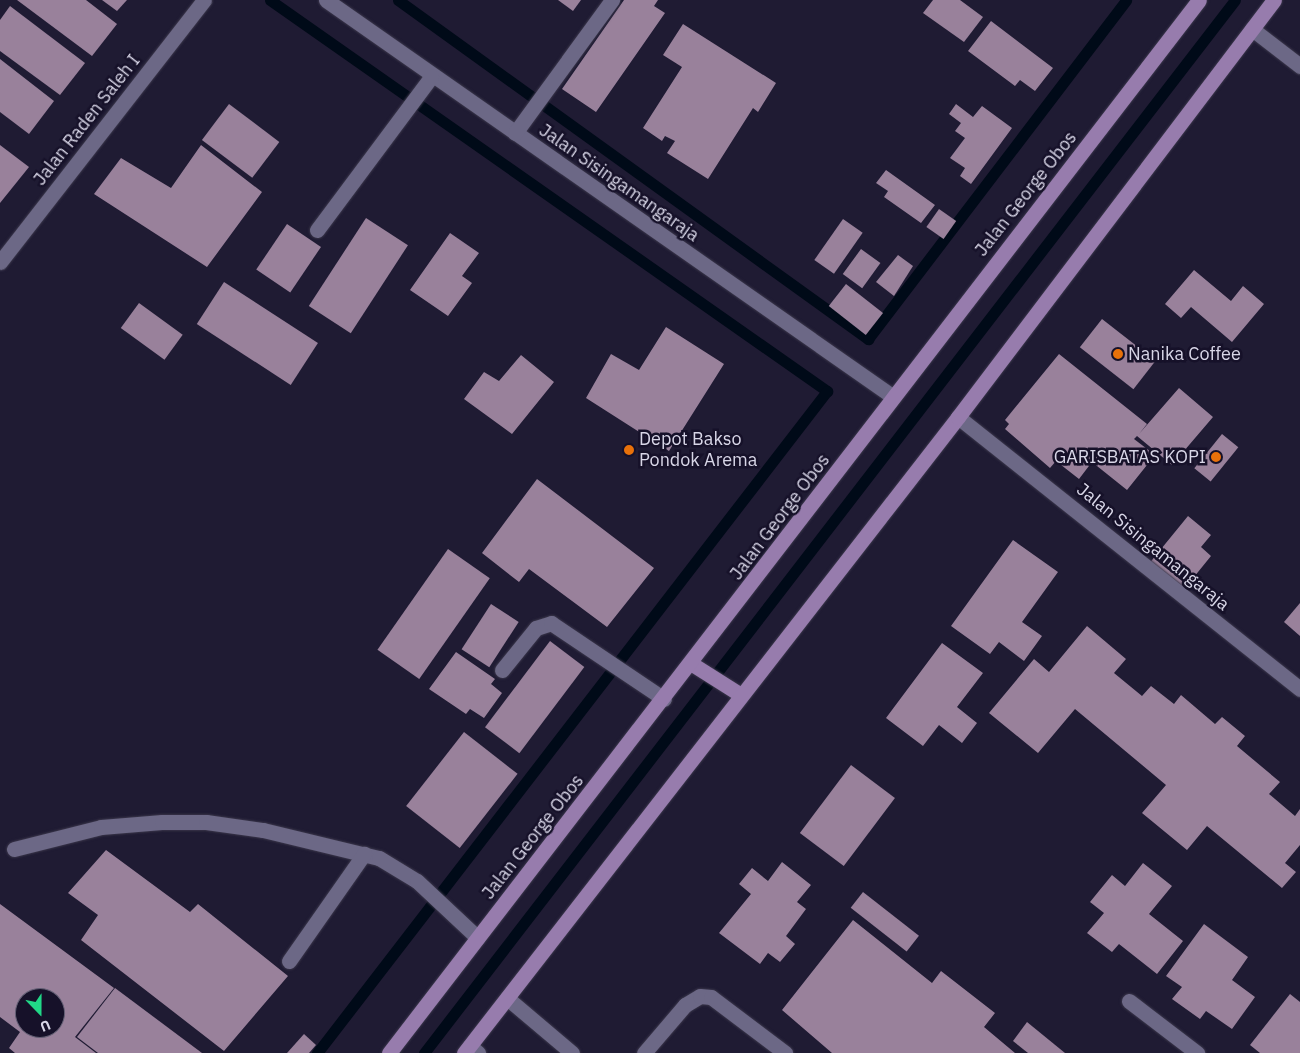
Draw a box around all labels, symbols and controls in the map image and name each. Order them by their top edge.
street label: Jalan Raden Saleh I [29,50,145,190]
street label: Jalan Sisingamangaraja [535,120,703,246]
street label: Jalan George Obos [971,127,1081,261]
place label: Nanika Coffee [1128,343,1241,365]
marker: Nanika Coffee [1112,348,1124,360]
place label: Depot Bakso Pondok Arema [639,429,757,472]
marker: Depot Bakso Pondok Arema [623,444,635,456]
place label: GARISBATAS KOPI [1054,446,1206,468]
street label: Jalan George Obos [726,450,834,584]
marker: GARISBATAS KOPI [1210,451,1222,463]
street label: Jalan Sisingamangaraja [1072,479,1234,615]
street label: Jalan George Obos [478,770,588,904]
north arrow [15,988,65,1038]
text: U [37,1016,53,1036]

